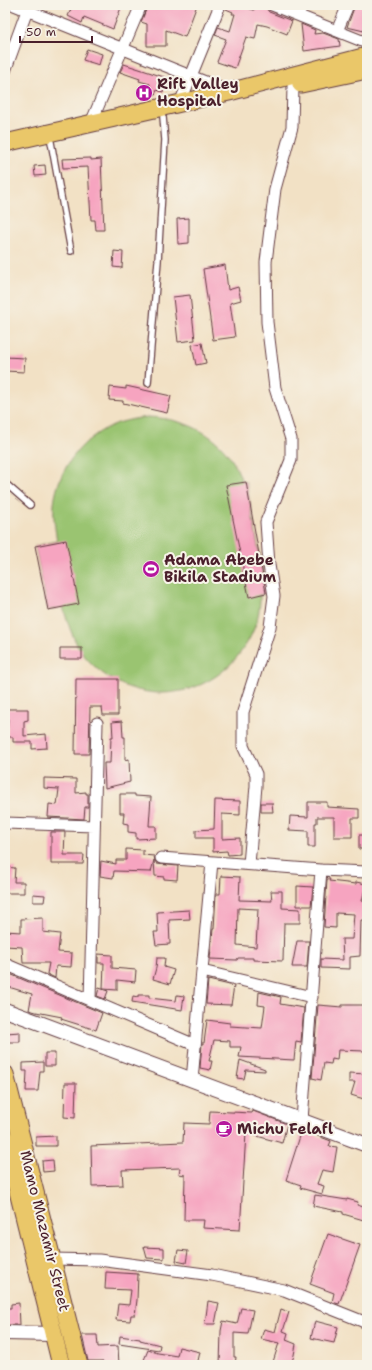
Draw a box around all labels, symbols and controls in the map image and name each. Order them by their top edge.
scale bar [20,18,92,44]
text: 50 m [26,24,56,40]
place label: Rift Valley Hospital [157,74,239,111]
hospital icon: Rift Valley Hospital [134,83,154,103]
place label: Adama Abebe Bikila Stadium [164,550,276,587]
sports icon: Adama Abebe Bikila Stadium [141,559,161,579]
cafe icon: Michu Felafl [214,1119,234,1139]
place label: Michu Felafl [237,1119,334,1139]
street label: Mamo Mazamir Street [15,1148,75,1314]

